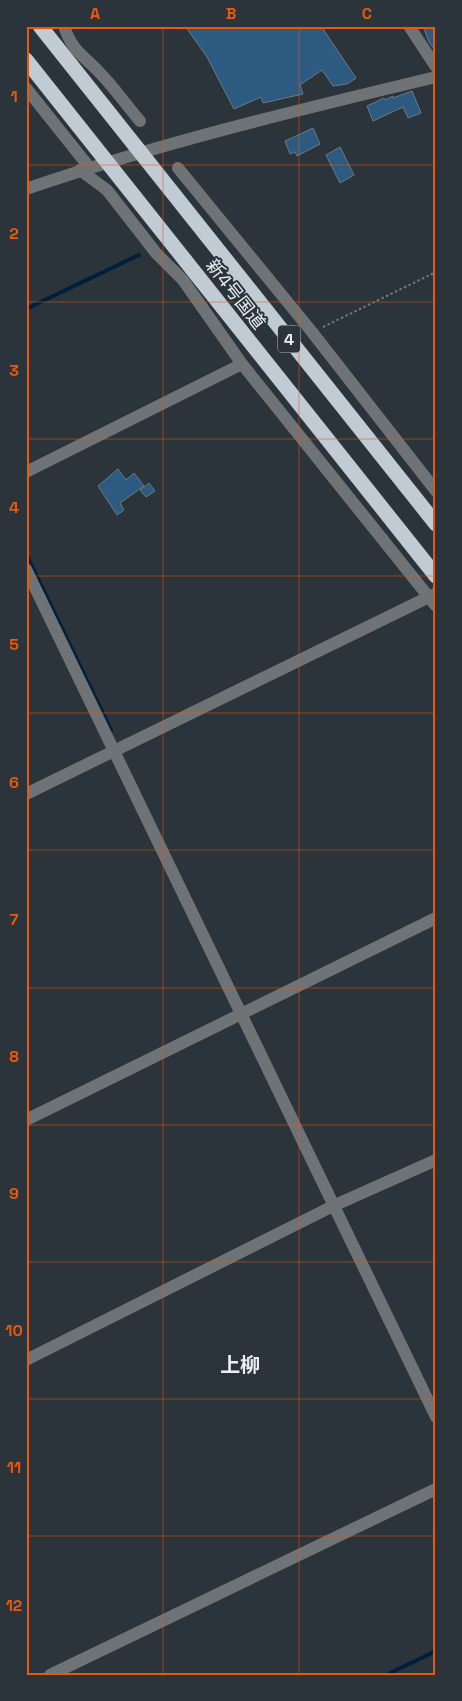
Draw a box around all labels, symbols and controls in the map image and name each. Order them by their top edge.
text: A [90,3,100,24]
text: B [226,3,236,24]
text: C [362,3,372,24]
text: 1 [10,86,18,107]
text: 2 [9,223,19,244]
street label: 新4号国道 [201,254,271,334]
road number: 4 [278,326,300,352]
text: 3 [9,360,19,381]
text: 4 [9,497,19,518]
text: 5 [9,634,19,655]
text: 6 [9,772,19,793]
text: 7 [10,909,19,930]
text: 8 [9,1046,19,1067]
text: 9 [9,1183,19,1204]
text: 10 [5,1320,23,1341]
district label: 上柳 [220,1352,260,1378]
text: 11 [7,1457,21,1478]
text: 12 [6,1595,22,1616]

